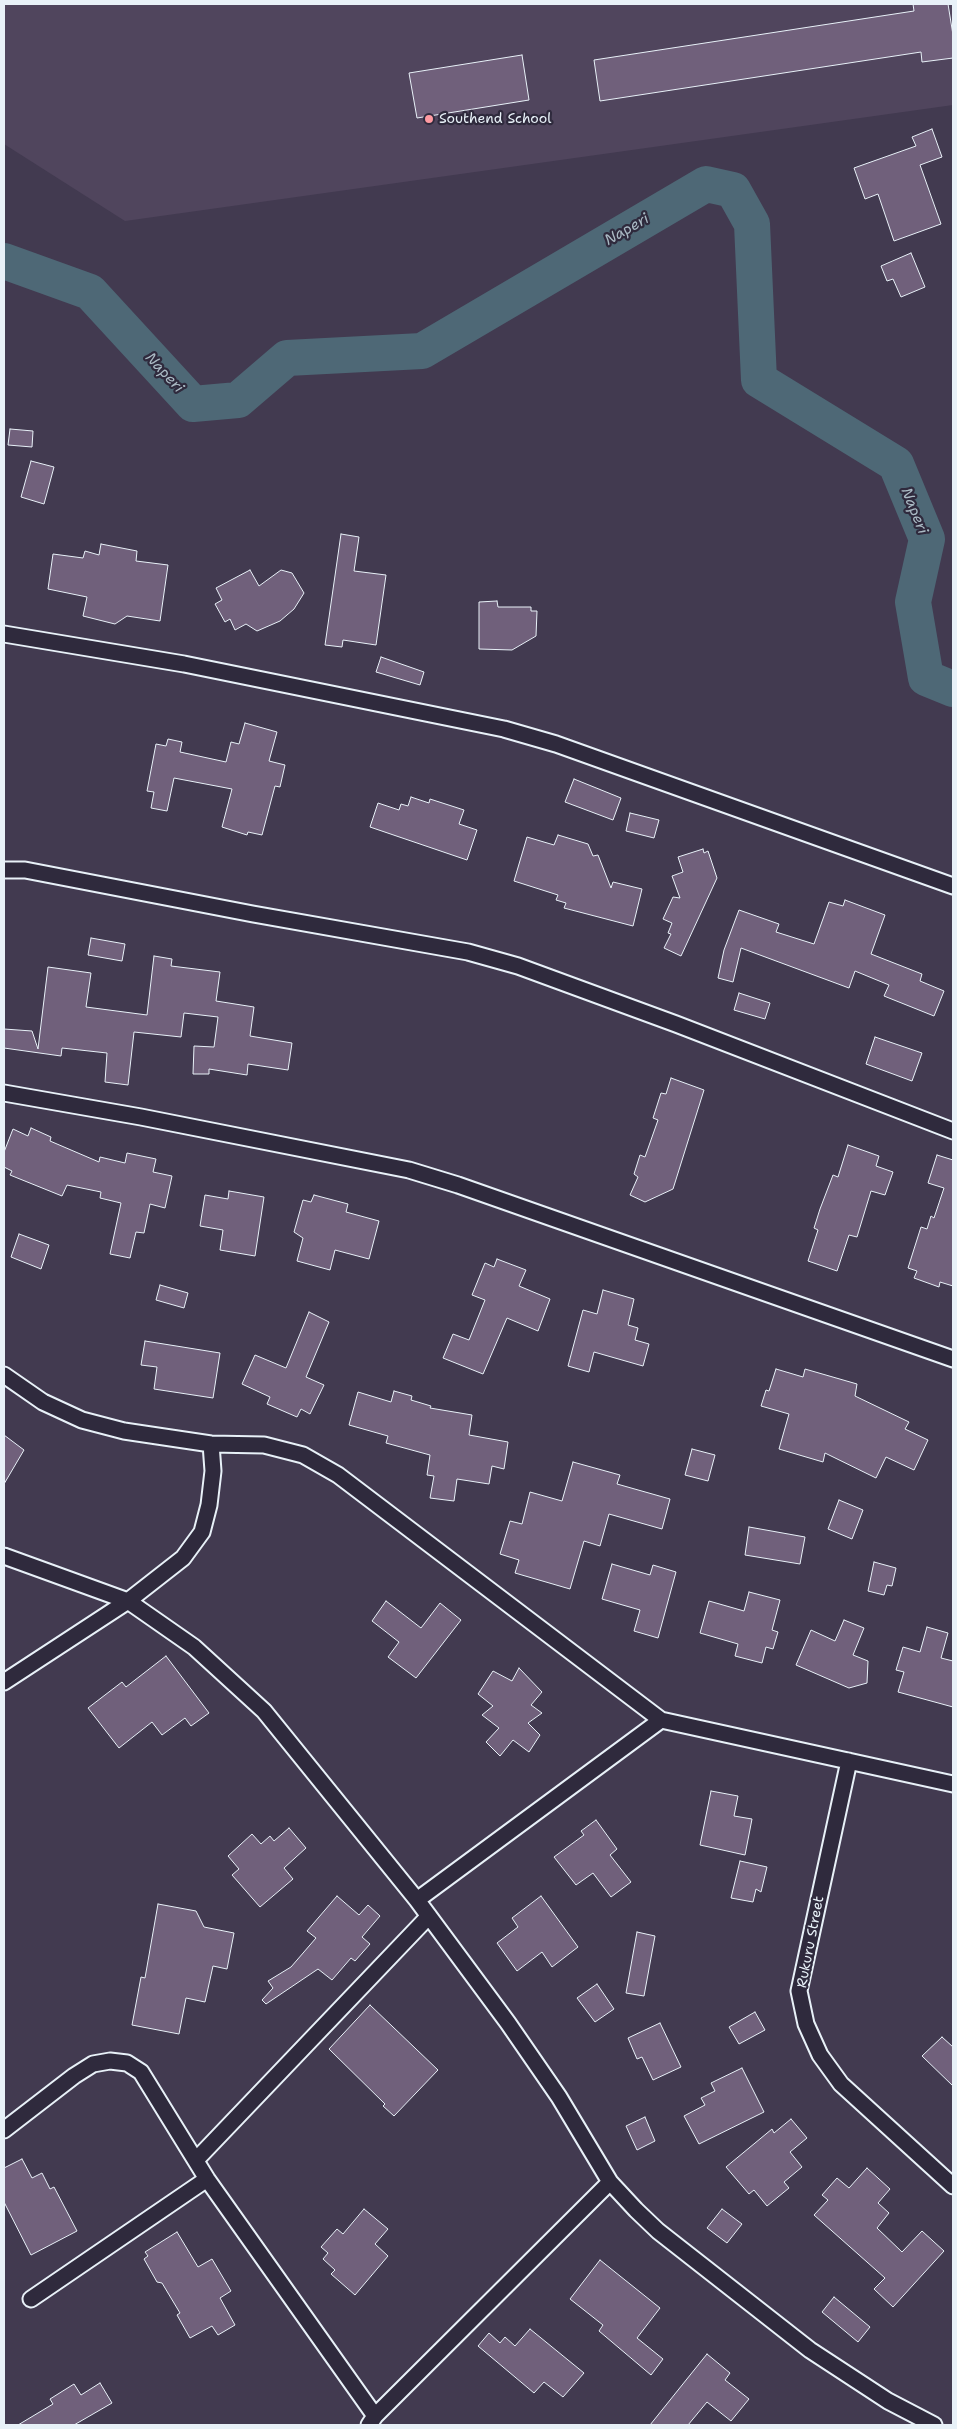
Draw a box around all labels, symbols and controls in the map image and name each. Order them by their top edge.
place label: Southend School [439,111,552,127]
marker: Southend School [423,113,435,125]
water label: Naperi [602,210,652,250]
water label: Naperi [141,349,187,397]
water label: Naperi [897,485,931,537]
street label: Rukuru Street [794,1895,828,1989]

